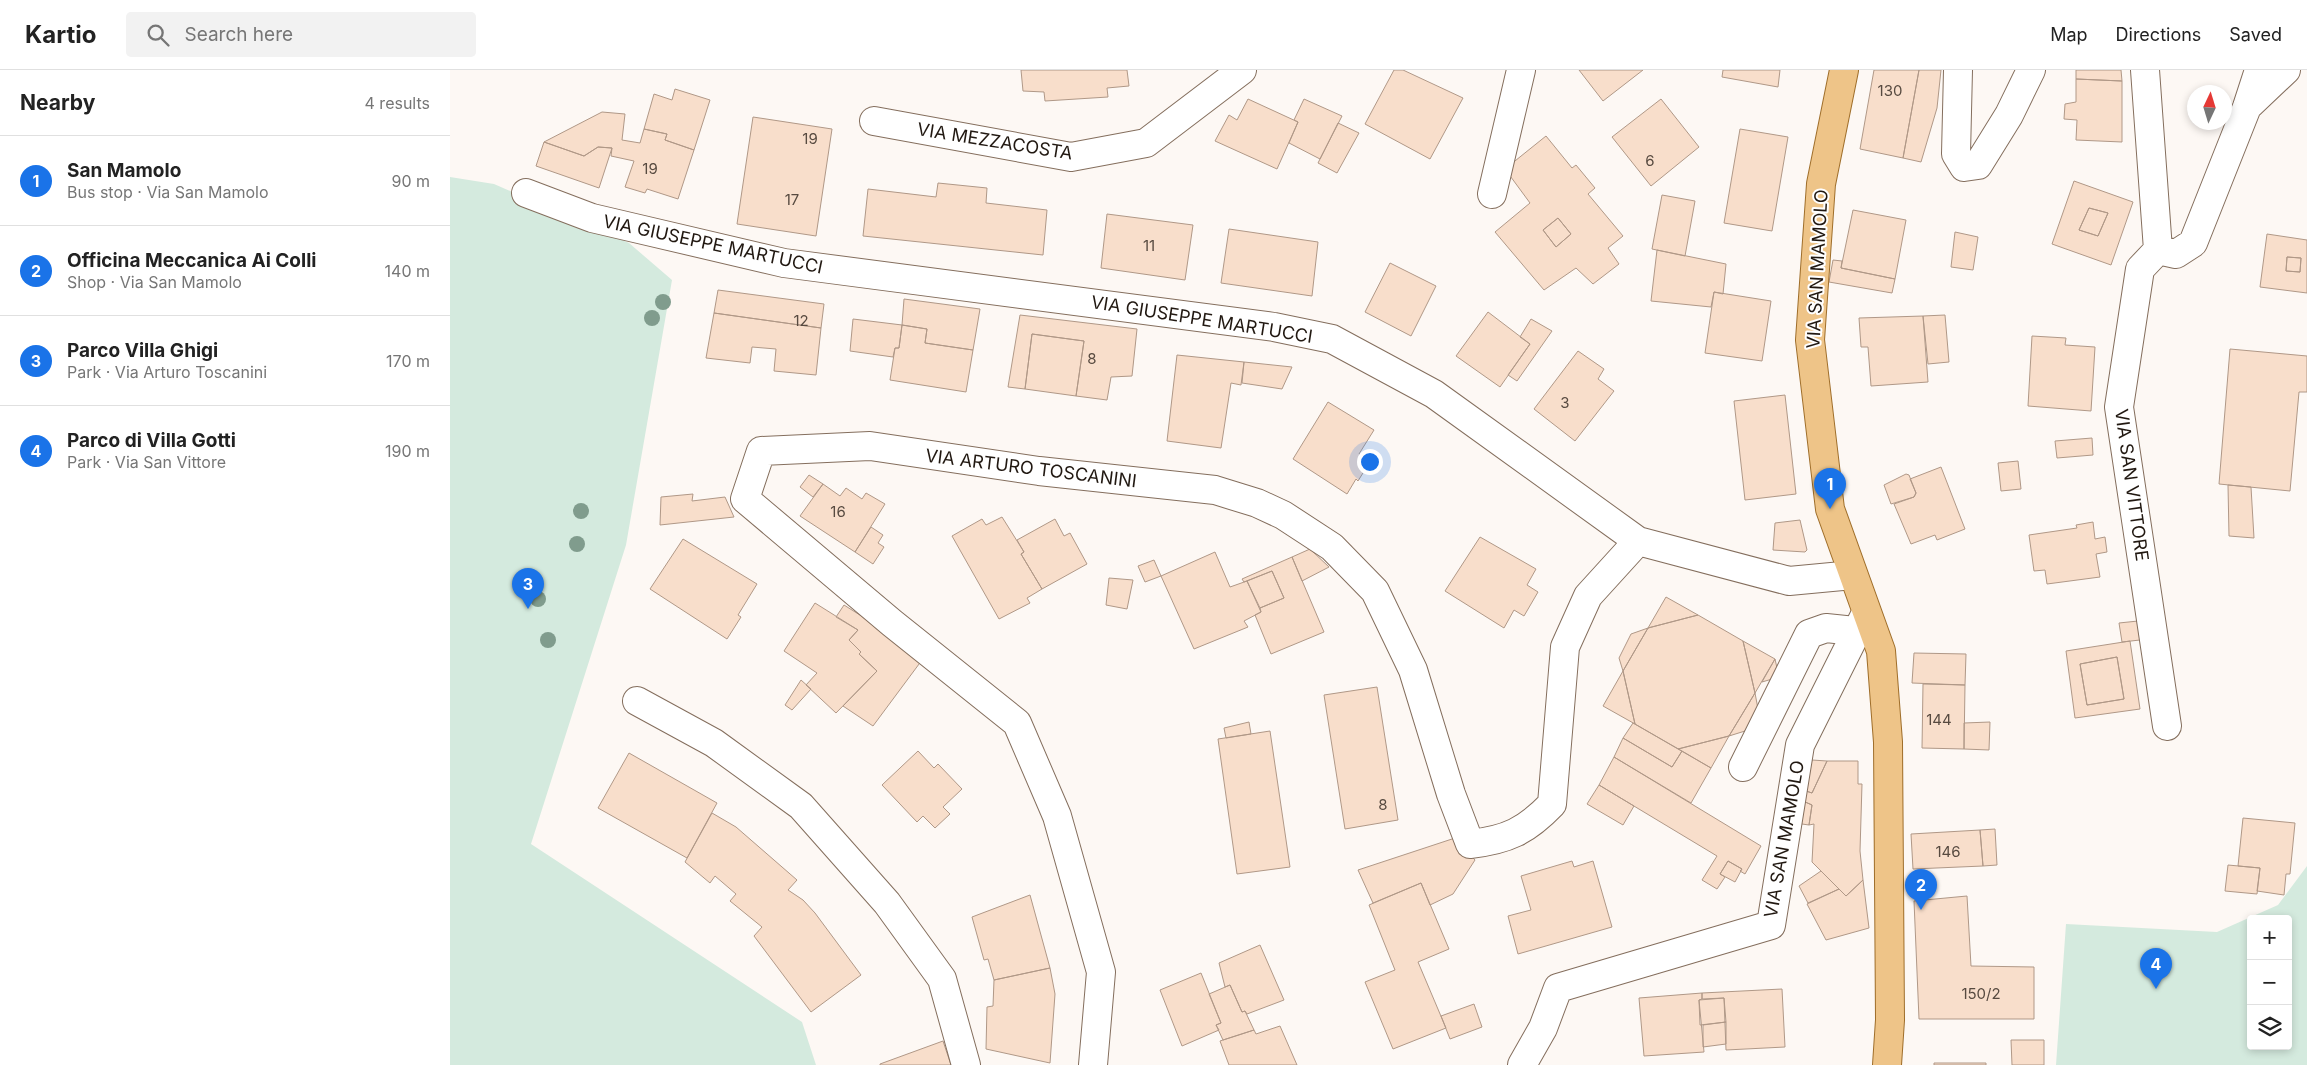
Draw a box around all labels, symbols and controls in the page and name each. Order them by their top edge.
search box [126,12,476,57]
text: Kartio [25,20,96,49]
icon: search [144,21,172,49]
text: Search here [184,23,293,46]
text: Map [2050,24,2088,45]
text: Directions [2116,24,2201,45]
text: Saved [2229,24,2282,45]
house number: 130 [1878,81,1902,100]
north arrow [2187,85,2232,130]
text: Nearby [20,90,95,115]
text: 4 results [365,93,430,113]
street label: VIA MEZZACOSTA [916,118,1074,164]
house number: 19 [802,129,818,148]
house number: 6 [1645,151,1655,170]
text: San Mamolo [67,159,181,182]
house number: 19 [642,159,658,178]
text: 1 [33,171,39,191]
text: 90 m [391,171,430,191]
text: Bus stop · Via San Mamolo [67,182,269,202]
street label: VIA SAN MAMOLO [1802,189,1832,349]
house number: 17 [785,190,799,209]
street label: VIA GIUSEPPE MARTUCCI [601,210,825,278]
house number: 11 [1143,236,1155,255]
text: Officina Meccanica Ai Colli [67,249,316,272]
text: 2 [31,261,41,281]
text: 140 m [385,261,430,281]
text: Shop · Via San Mamolo [67,272,242,292]
street label: VIA GIUSEPPE MARTUCCI [1090,291,1314,347]
house number: 12 [793,311,809,330]
text: Parco Villa Ghigi [67,339,218,362]
house number: 8 [1087,349,1097,368]
text: 3 [31,351,41,371]
text: 170 m [386,351,430,371]
text: Park · Via Arturo Toscanini [67,362,267,382]
house number: 3 [1560,393,1570,412]
street label: VIA SAN VITTORE [2111,408,2153,562]
text: Parco di Villa Gotti [67,429,236,452]
text: 4 [31,441,41,461]
text: 190 m [385,441,430,461]
street label: VIA ARTURO TOSCANINI [924,445,1138,491]
your location [1357,449,1383,475]
text: Park · Via San Vittore [67,452,226,472]
pin: 1 [1814,468,1846,509]
house number: 16 [830,502,846,521]
pin: 3 [512,568,544,609]
house number: 144 [1926,710,1952,729]
street label: VIA SAN MAMOLO [1760,759,1808,919]
house number: 8 [1378,795,1388,814]
house number: 146 [1935,842,1961,861]
pin: 2 [1905,869,1937,910]
map controls [2247,915,2292,1050]
button: + [2247,915,2292,960]
pin: 4 [2140,948,2172,989]
button: − [2247,960,2292,1005]
house number: 150/2 [1961,984,2001,1003]
button: layers [2247,1005,2292,1050]

